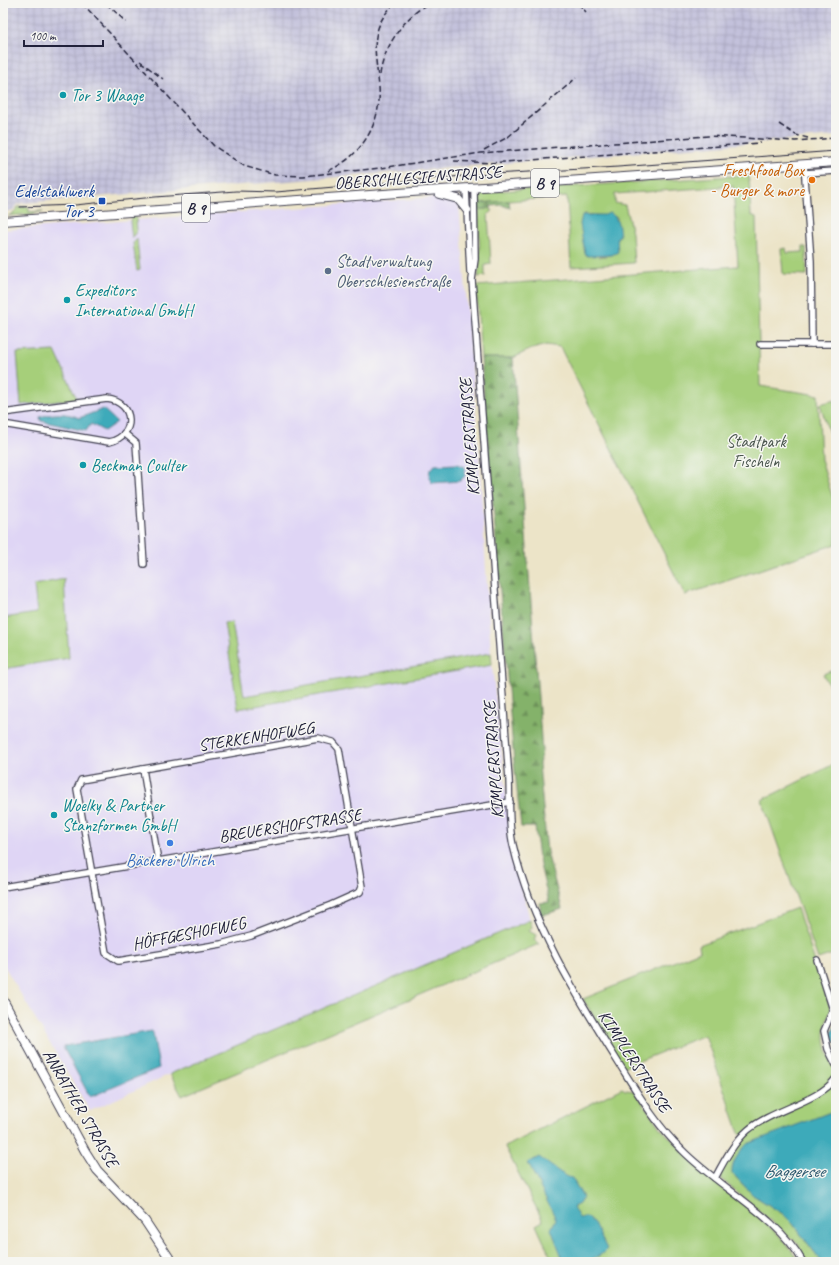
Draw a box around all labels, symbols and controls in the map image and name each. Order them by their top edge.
scale bar [24,22,103,48]
text: 100 m [30,28,57,44]
place label: Tor 3 Waage [71,85,145,106]
marker: Tor 3 Waage [58,90,68,100]
place label: Freshfood Box - Burger & more [710,160,805,201]
street label: OBERSCHLESIENSTRASSE [334,161,504,194]
road number: B 9 [531,169,559,197]
marker: Freshfood Box - Burger & more [807,175,817,185]
place label: Edelstahlwerk Tor 3 [14,181,96,222]
road number: B 9 [182,194,210,222]
marker: Edelstahlwerk Tor 3 [97,196,107,206]
place label: Stadtverwaltung Oberschlesienstraße [336,251,452,292]
marker: Stadtverwaltung Oberschlesienstraße [323,266,333,276]
place label: Expeditors International GmbH [75,280,195,321]
marker: Expeditors International GmbH [62,295,72,305]
street label: KIMPLERSTRASSE [455,376,484,496]
park label: Stadtpark Fischeln [726,431,788,472]
place label: Beckman Coulter [91,455,188,476]
marker: Beckman Coulter [78,460,88,470]
street label: KIMPLERSTRASSE [479,699,508,819]
street label: STERKENHOFWEG [197,717,318,756]
place label: Woelky & Partner Stanzformen GmbH [62,795,179,836]
street label: BREUERSHOFSTRASSE [217,803,365,847]
marker: Woelky & Partner Stanzformen GmbH [49,810,59,820]
marker: Bäckerei Ulrich [165,838,175,848]
place label: Bäckerei Ulrich [126,850,215,871]
street label: HÖFFGESHOFWEG [131,912,249,955]
street label: KIMPLERSTRASSE [594,1006,676,1118]
street label: ANRATHER STRASSE [38,1045,124,1173]
water label: Baggersee [764,1160,827,1182]

